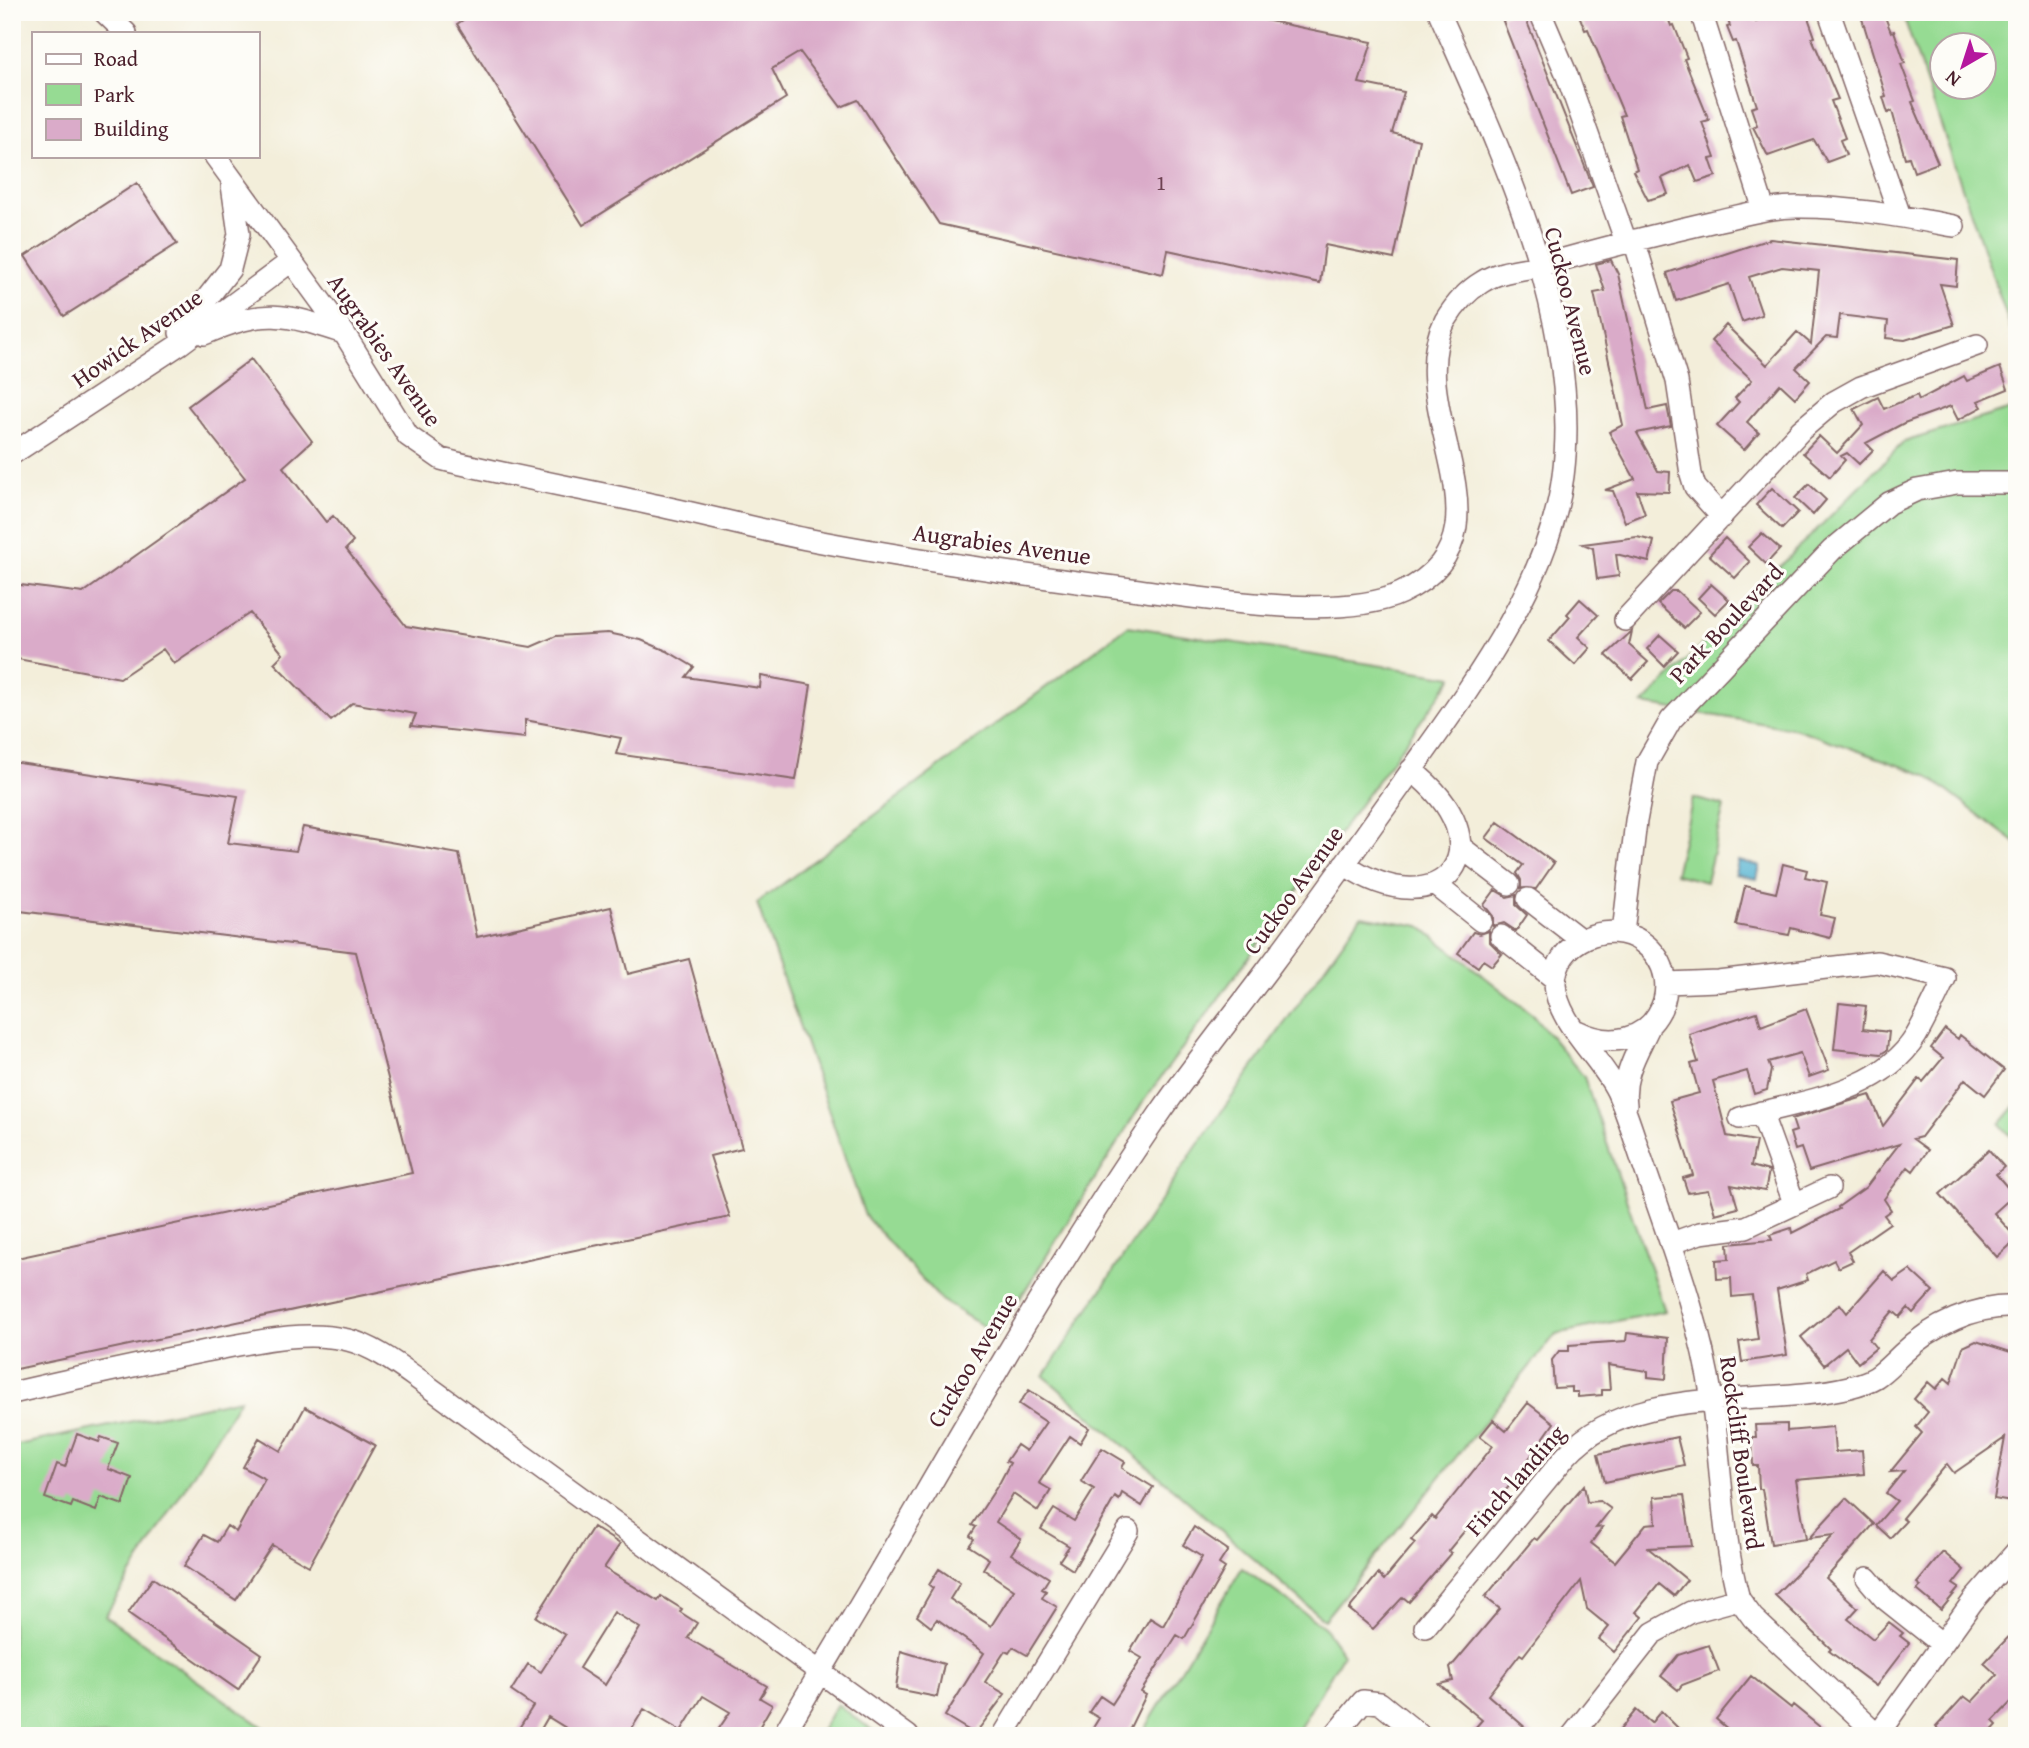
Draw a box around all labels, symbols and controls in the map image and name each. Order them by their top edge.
legend [32,32,259,158]
north arrow [1927,32,1997,102]
text: Road [94,43,139,74]
text: N [1938,64,1966,94]
text: Park [94,79,135,110]
text: Building [94,113,169,144]
house number: 1 [1156,167,1166,198]
street label: Cuckoo Avenue [1536,223,1606,379]
street label: Augrabies Avenue [319,266,451,434]
street label: Howick Avenue [64,280,210,396]
street label: Augrabies Avenue [911,514,1093,574]
street label: Park Boulevard [1661,555,1791,691]
street label: Cuckoo Avenue [1234,818,1352,962]
street label: Cuckoo Avenue [918,1286,1026,1434]
street label: Rockcliff Boulevard [1711,1354,1773,1552]
street label: Finch landing [1457,1417,1573,1543]

